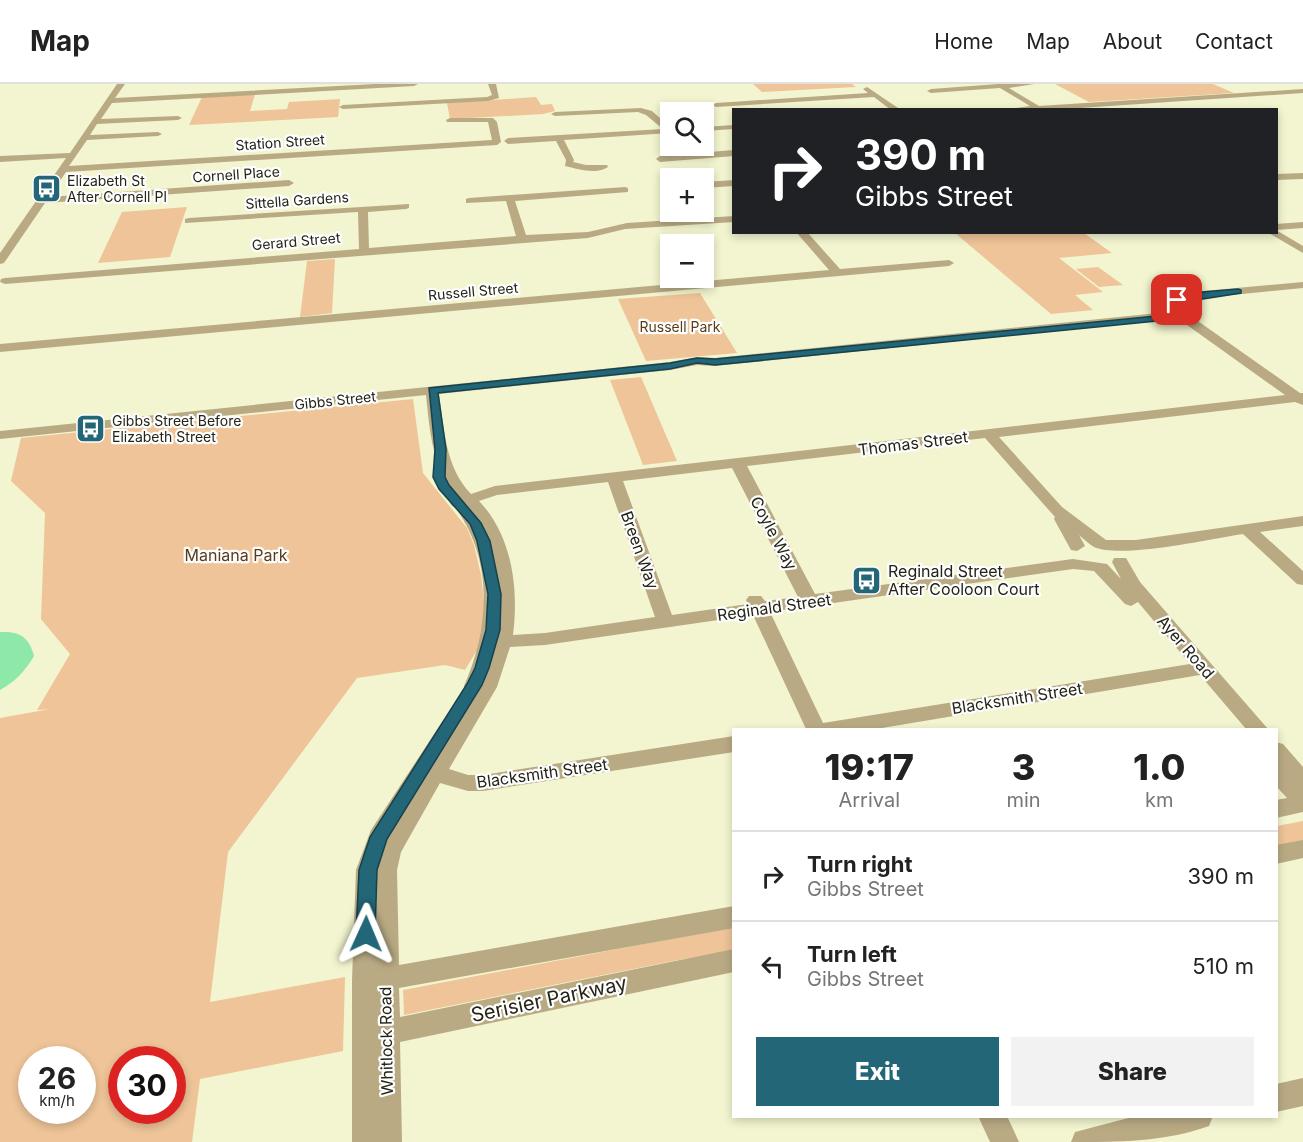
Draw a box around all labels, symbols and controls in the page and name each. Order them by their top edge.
text: Map [30,24,90,58]
text: Home [934,29,993,54]
text: Map [1026,29,1070,54]
text: About [1103,29,1162,54]
text: Contact [1195,29,1273,54]
map controls [660,102,714,288]
button: search [660,102,714,156]
text: 390 m [855,129,986,180]
street label: Station Street [235,130,326,154]
icon: right [756,132,834,210]
street label: Cornell Place [192,162,280,186]
button: + [660,168,714,222]
bus stop icon: Elizabeth St After Cornell Pl [30,172,62,204]
place label: Elizabeth St After Cornell Pl [67,172,167,205]
text: Gibbs Street [855,180,1013,213]
street label: Sittella Gardens [245,188,349,212]
street label: Gerard Street [251,229,341,253]
button: − [660,234,714,288]
pin [1151,274,1202,325]
street label: Russell Street [427,279,519,303]
icon: arrive [1160,283,1193,316]
park label: Russell Park [640,318,721,335]
street label: Gibbs Street [293,387,377,413]
bus stop icon: Gibbs Street Before Elizabeth Street [75,412,107,444]
place label: Gibbs Street Before Elizabeth Street [112,412,241,445]
street label: Thomas Street [857,426,969,460]
street label: Coyle Way [746,493,802,573]
street label: Breen Way [617,508,663,592]
park label: Maniana Park [185,545,288,565]
place label: Reginald Street After Cooloon Court [888,561,1039,599]
bus stop icon: Reginald Street After Cooloon Court [851,564,883,596]
street label: Reginald Street [716,589,832,625]
street label: Ayer Road [1153,611,1219,683]
street label: Blacksmith Street [950,678,1084,718]
text: 19:17 [824,745,914,789]
text: 3 [1012,745,1035,789]
text: 1.0 [1133,745,1186,789]
street label: Blacksmith Street [475,754,609,792]
text: Arrival [838,788,900,812]
text: min [1006,788,1041,812]
text: km [1145,788,1174,812]
text: Turn right [807,851,913,877]
icon: right [756,860,789,893]
text: 390 m [1187,863,1254,889]
text: Gibbs Street [807,877,924,901]
position arrow [334,902,398,966]
text: Turn left [807,941,897,967]
icon: left [756,950,789,983]
text: 510 m [1192,953,1254,979]
text: Gibbs Street [807,967,924,991]
street label: Serisier Parkway [469,971,629,1027]
street label: Whitlock Road [375,986,397,1096]
button: Exit [756,1037,999,1106]
button: Share [1011,1037,1254,1106]
speed limit sign: 30 [108,1046,186,1124]
text: 26 [38,1060,76,1096]
text: km/h [39,1091,75,1110]

